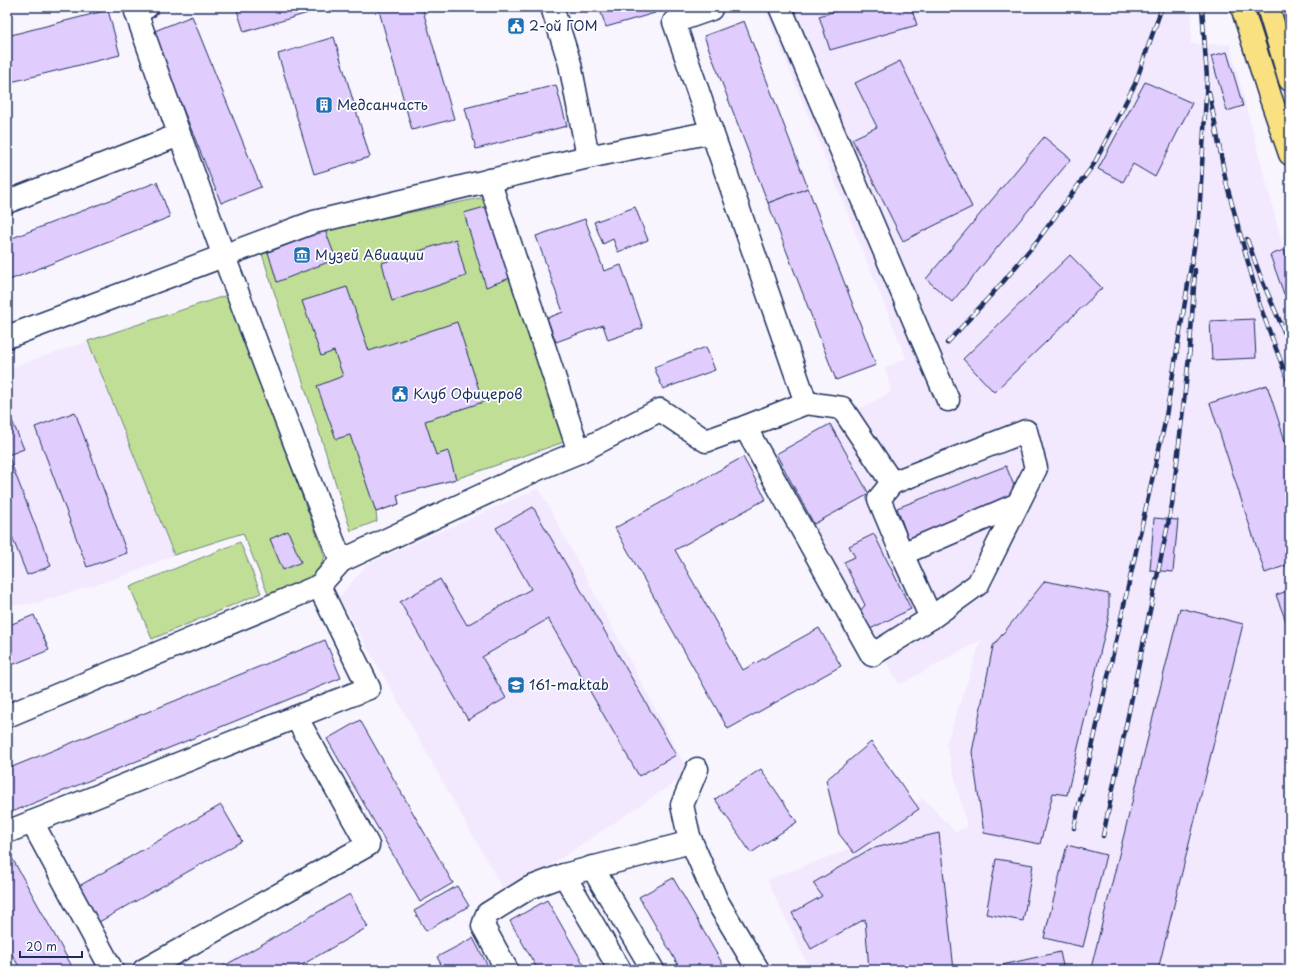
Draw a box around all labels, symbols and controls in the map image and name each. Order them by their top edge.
place label: 2-ой ГОМ [529,15,598,36]
public building icon: 2-ой ГОМ [506,16,526,36]
place label: Медсанчасть [337,94,428,115]
building icon: Медсанчасть [314,95,334,115]
place label: Музей Авиации [315,244,424,265]
museum icon: Музей Авиации [292,245,312,265]
place label: Клуб Офицеров [413,383,522,404]
public building icon: Клуб Офицеров [390,384,410,404]
place label: 161-maktab [529,674,609,695]
school or university icon: 161-maktab [506,675,526,695]
scale bar [20,933,82,959]
text: 20 m [26,937,57,955]

